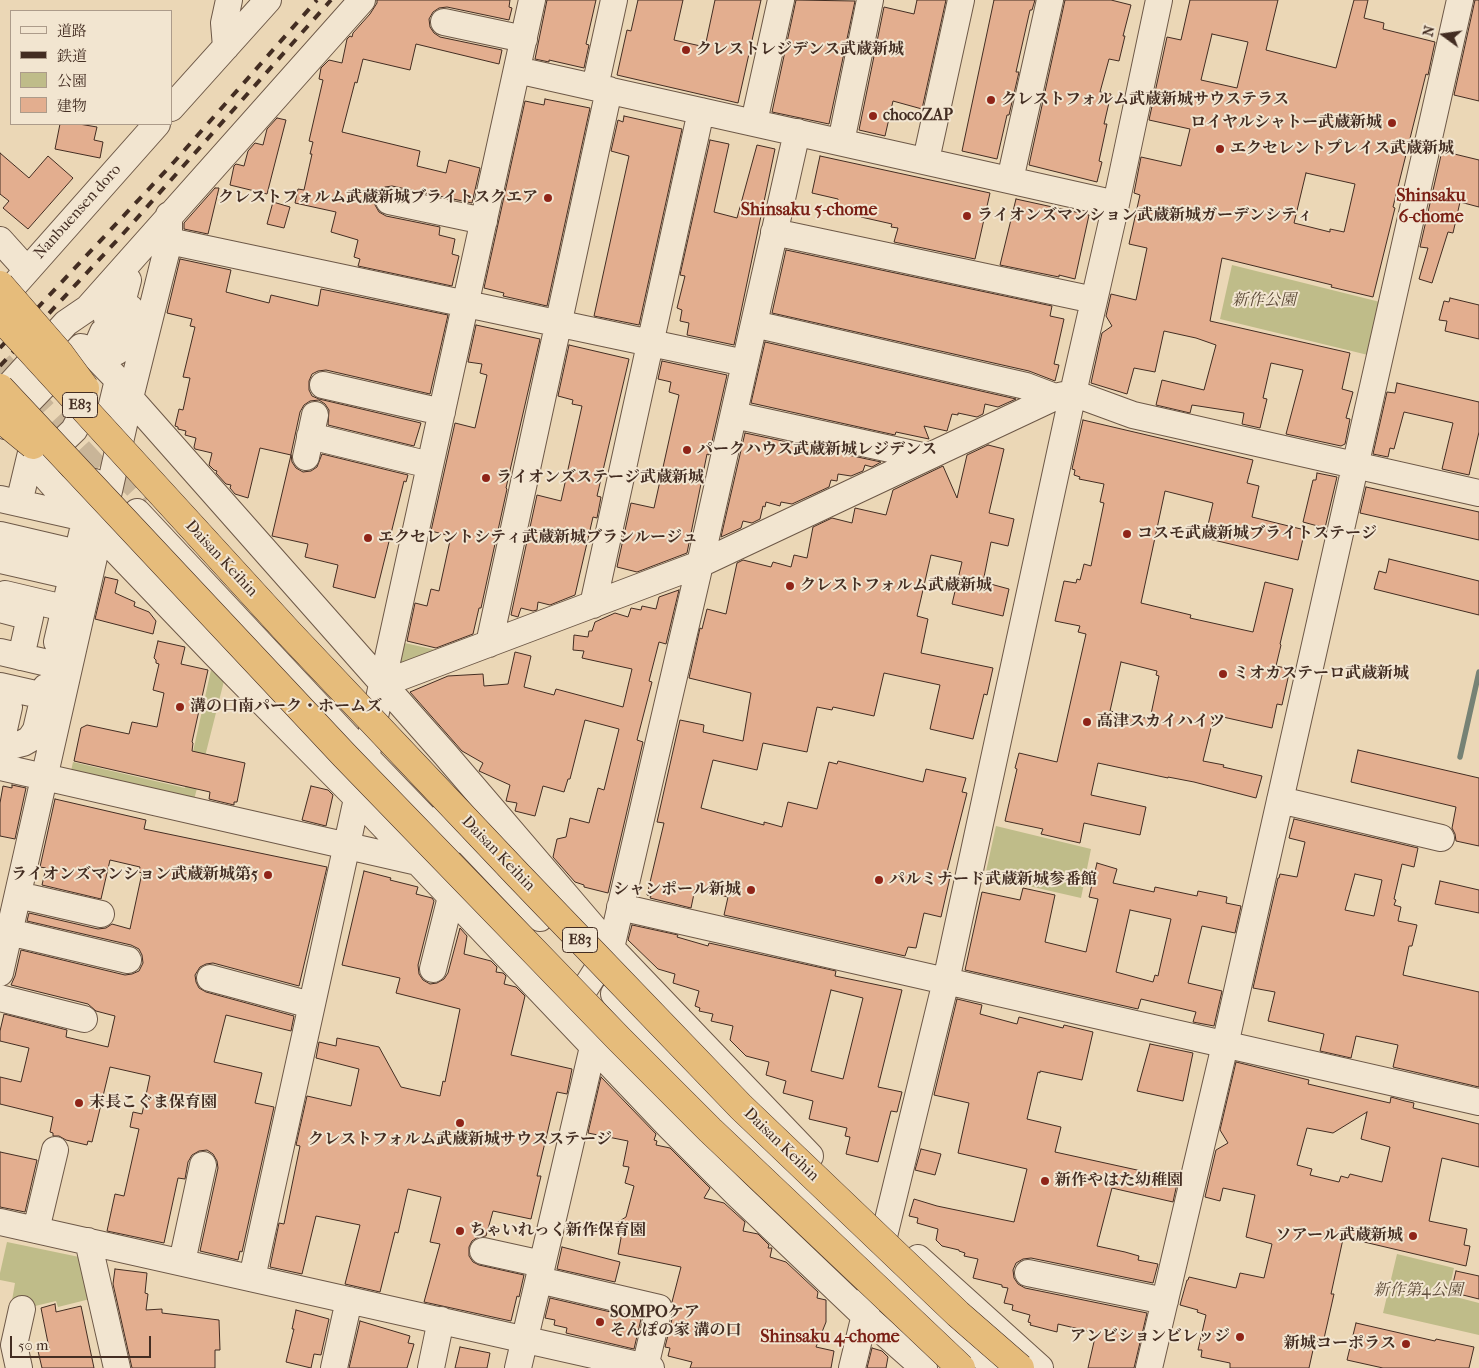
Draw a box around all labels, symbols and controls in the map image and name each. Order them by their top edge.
legend [10,10,172,125]
north arrow [1419,10,1469,60]
text: 道路 [57,22,87,40]
text: N [1419,24,1438,38]
place label: クレストレジデンス武蔵新城 [696,40,904,60]
marker: クレストレジデンス武蔵新城 [680,44,692,56]
text: 鉄道 [57,47,87,65]
text: 公園 [57,72,87,90]
place label: クレストフォルム武蔵新城サウステラス [1001,90,1289,110]
marker: クレストフォルム武蔵新城サウステラス [985,94,997,106]
text: 建物 [57,97,87,115]
place label: chocoZAP [883,106,953,126]
marker: chocoZAP [867,110,879,122]
place label: ロイヤルシャトー武蔵新城 [1190,113,1382,133]
marker: ロイヤルシャトー武蔵新城 [1386,117,1398,129]
place label: エクセレントプレイス武蔵新城 [1230,139,1454,159]
marker: エクセレントプレイス武蔵新城 [1214,143,1226,155]
street label: Nanbuensen doro [30,161,126,263]
district label: Shinsaku 6-chome [1396,186,1466,228]
place label: クレストフォルム武蔵新城ブライトスクエア [218,188,538,208]
marker: クレストフォルム武蔵新城ブライトスクエア [542,192,554,204]
district label: Shinsaku 5-chome [741,200,877,222]
place label: ライオンズマンション武蔵新城ガーデンシティ [977,206,1313,226]
marker: ライオンズマンション武蔵新城ガーデンシティ [961,210,973,222]
park label: 新作公園 [1232,291,1296,311]
road number: E83 [62,392,98,418]
place label: パークハウス武蔵新城レジデンス [697,440,937,460]
marker: パークハウス武蔵新城レジデンス [681,444,693,456]
place label: ライオンズステージ武蔵新城 [496,468,704,488]
marker: ライオンズステージ武蔵新城 [480,472,492,484]
street label: Daisan Keihin [181,517,261,601]
place label: コスモ武蔵新城ブライトステージ [1137,524,1377,544]
place label: エクセレントシティ武蔵新城ブランルージュ [378,528,698,548]
marker: コスモ武蔵新城ブライトステージ [1121,528,1133,540]
marker: エクセレントシティ武蔵新城ブランルージュ [362,532,374,544]
place label: クレストフォルム武蔵新城 [800,576,992,596]
marker: クレストフォルム武蔵新城 [784,580,796,592]
place label: ミオカステーロ武蔵新城 [1233,664,1409,684]
marker: ミオカステーロ武蔵新城 [1217,668,1229,680]
place label: 溝の口南パーク・ホームズ [190,697,382,717]
marker: 溝の口南パーク・ホームズ [174,701,186,713]
place label: 高津スカイハイツ [1097,712,1225,732]
marker: 高津スカイハイツ [1081,716,1093,728]
street label: Daisan Keihin [457,812,539,896]
place label: ライオンズマンション武蔵新城第5 [11,865,258,885]
marker: ライオンズマンション武蔵新城第5 [262,869,274,881]
place label: パルミナード武蔵新城参番館 [889,870,1097,890]
marker: パルミナード武蔵新城参番館 [873,874,885,886]
place label: シャンポール新城 [613,880,741,900]
marker: シャンポール新城 [745,884,757,896]
road number: E83 [562,928,598,952]
place label: 末長こぐま保育園 [89,1093,217,1113]
marker: 末長こぐま保育園 [73,1097,85,1109]
street label: Daisan Keihin [739,1104,823,1186]
marker: クレストフォルム武蔵新城サウスステージ [454,1117,466,1129]
place label: クレストフォルム武蔵新城サウスステージ [308,1130,612,1150]
place label: 新作やはた幼稚園 [1055,1171,1183,1191]
marker: 新作やはた幼稚園 [1039,1175,1051,1187]
place label: ちゃいれっく新作保育園 [470,1221,646,1241]
marker: ちゃいれっく新作保育園 [454,1225,466,1237]
place label: ソアール武蔵新城 [1275,1226,1403,1246]
marker: ソアール武蔵新城 [1407,1230,1419,1242]
park label: 新作第4公園 [1373,1281,1463,1301]
place label: SOMPOケア そんぽの家 溝の口 [610,1303,741,1341]
marker: SOMPOケア そんぽの家 溝の口 [594,1316,606,1328]
scale bar [12,1326,154,1358]
district label: Shinsaku 4-chome [760,1327,900,1349]
place label: アンビションビレッジ [1070,1327,1230,1347]
marker: アンビションビレッジ [1234,1331,1246,1343]
place label: 新城コーポラス [1284,1334,1396,1354]
text: 50 m [18,1336,48,1354]
marker: 新城コーポラス [1400,1338,1412,1350]

